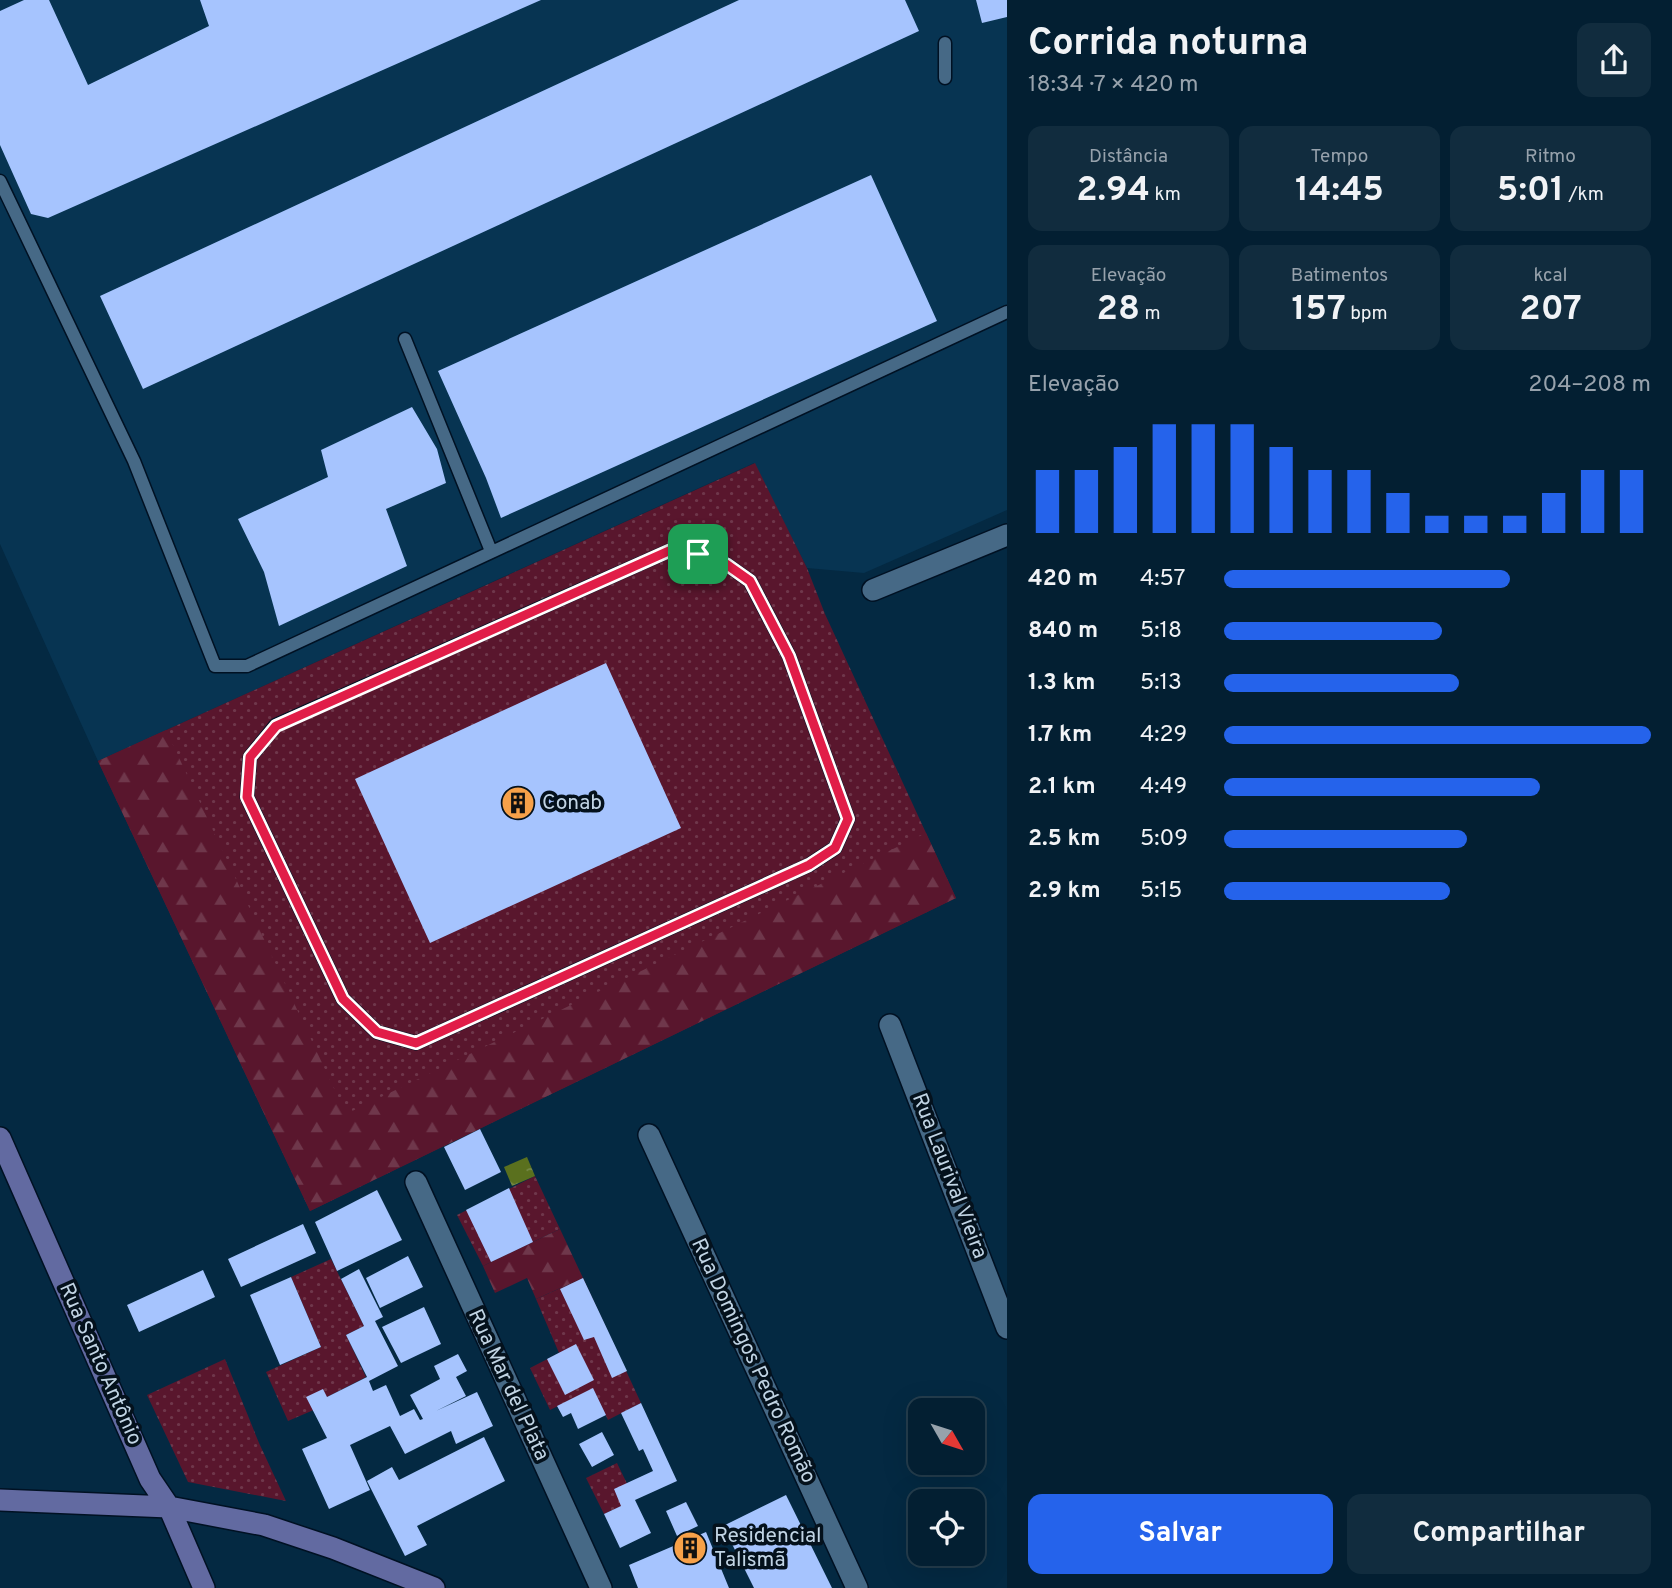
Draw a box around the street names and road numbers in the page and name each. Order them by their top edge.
street label: Rua Laurival Vieira [905,1089,993,1263]
street label: Rua Domingos Pedro Romão [684,1234,822,1488]
street label: Rua Santo Antônio [52,1279,148,1449]
street label: Rua Mar del Plata [461,1305,555,1465]

